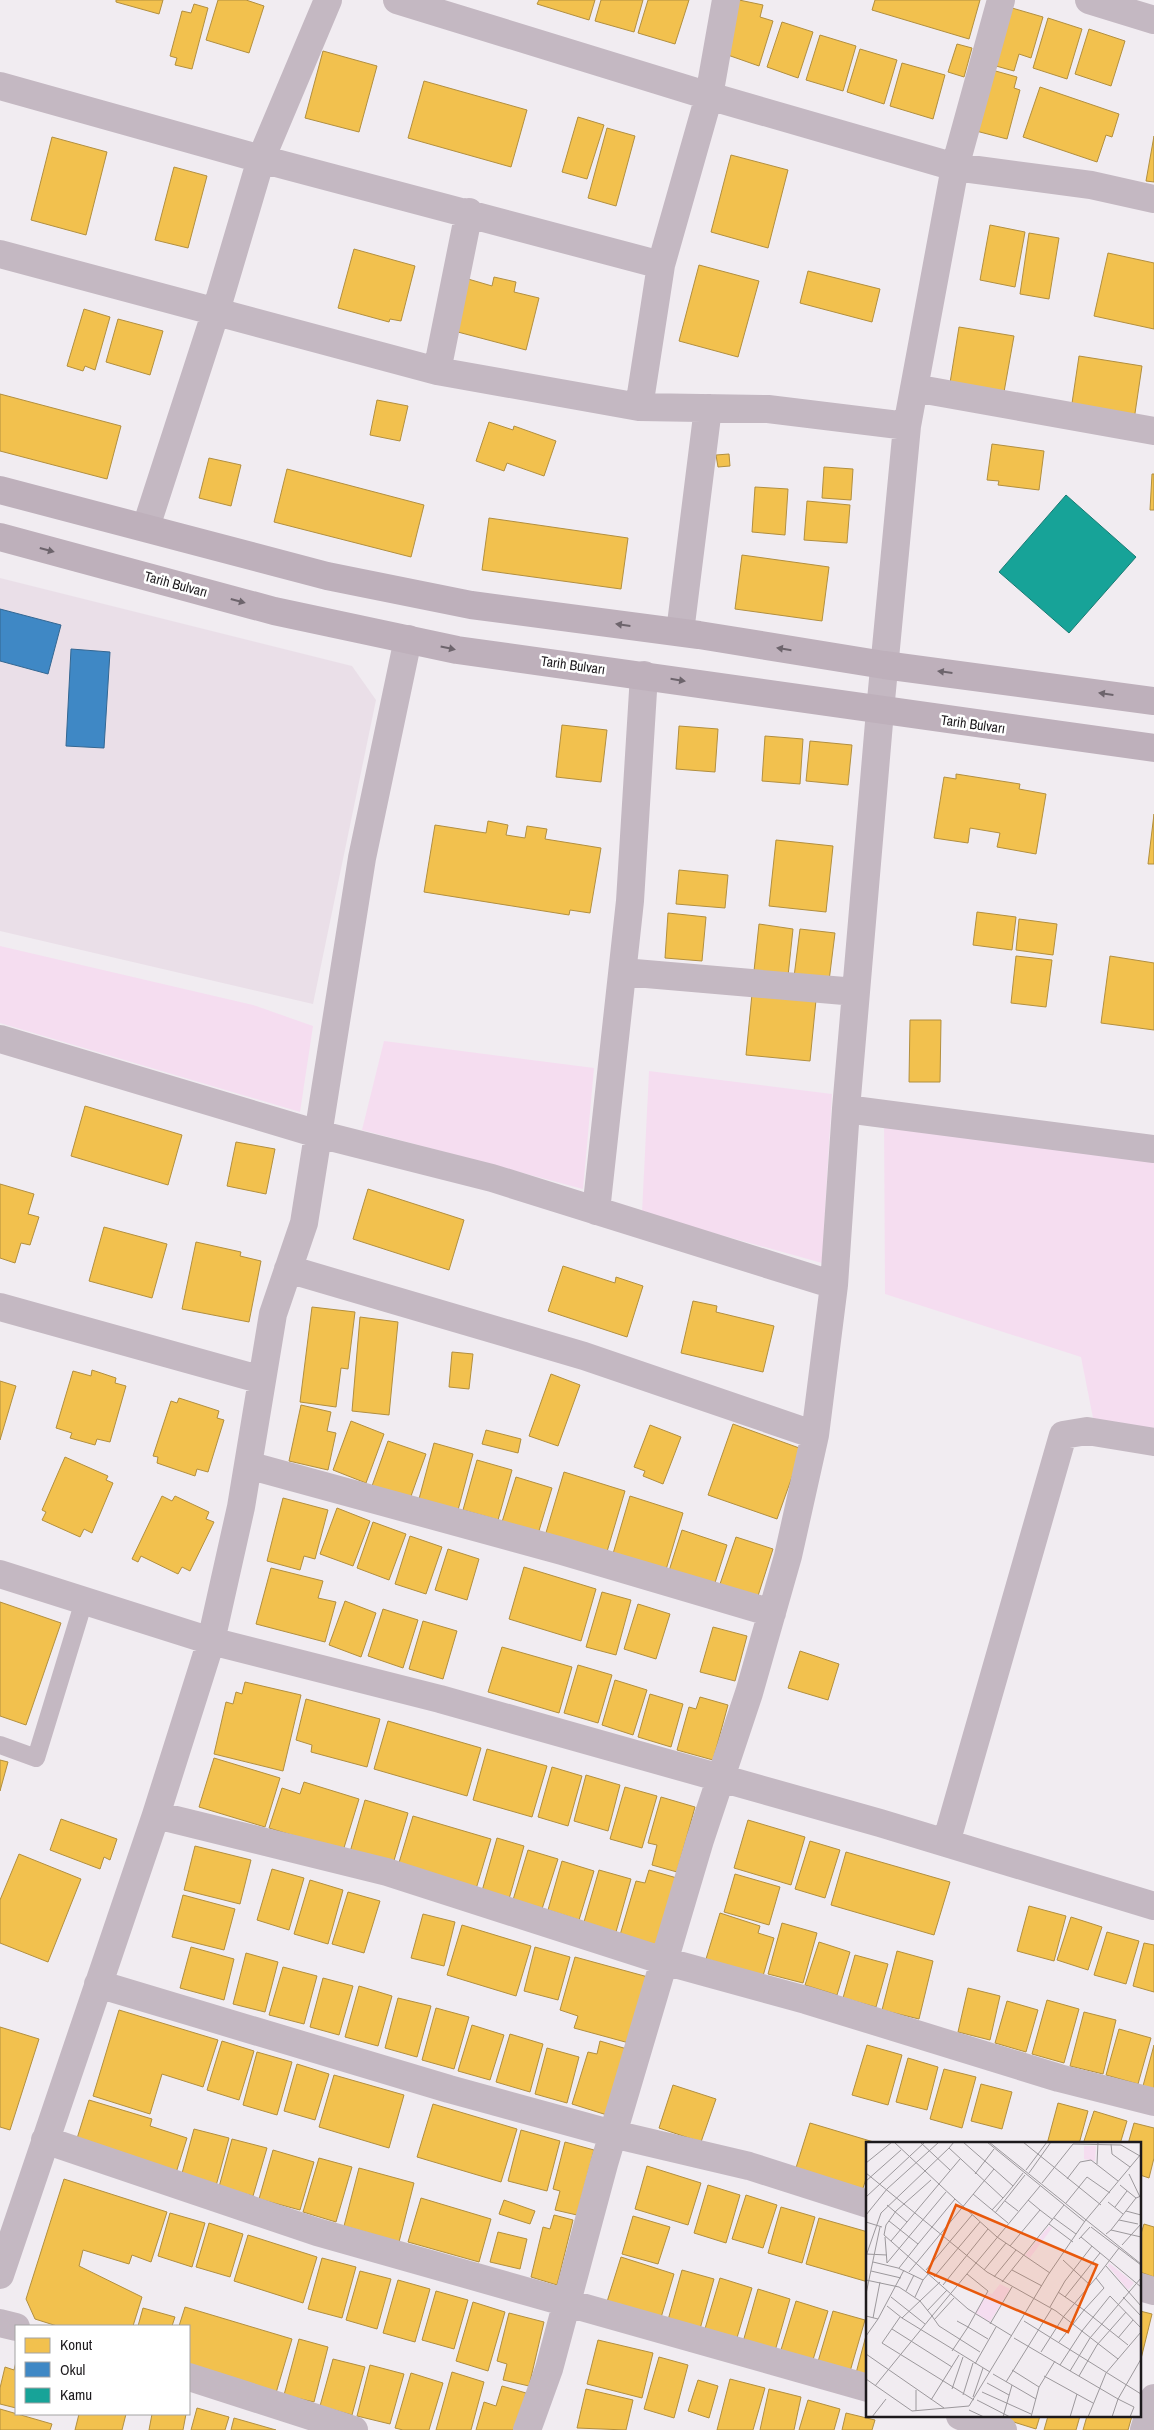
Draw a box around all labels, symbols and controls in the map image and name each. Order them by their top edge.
one-way arrow [40,546,55,554]
street label: Tarih Bulvarı [142,567,210,601]
one-way arrow [230,597,245,605]
one-way arrow [615,621,631,629]
one-way arrow [440,644,455,652]
one-way arrow [776,644,792,652]
street label: Tarih Bulvarı [540,652,606,678]
one-way arrow [936,668,952,676]
one-way arrow [670,677,686,685]
one-way arrow [1097,690,1113,698]
street label: Tarih Bulvarı [940,711,1006,737]
inset map [866,2142,1142,2418]
legend [15,2325,190,2415]
text: Konut [60,2334,93,2355]
text: Okul [60,2359,85,2380]
text: Kamu [60,2384,92,2405]

